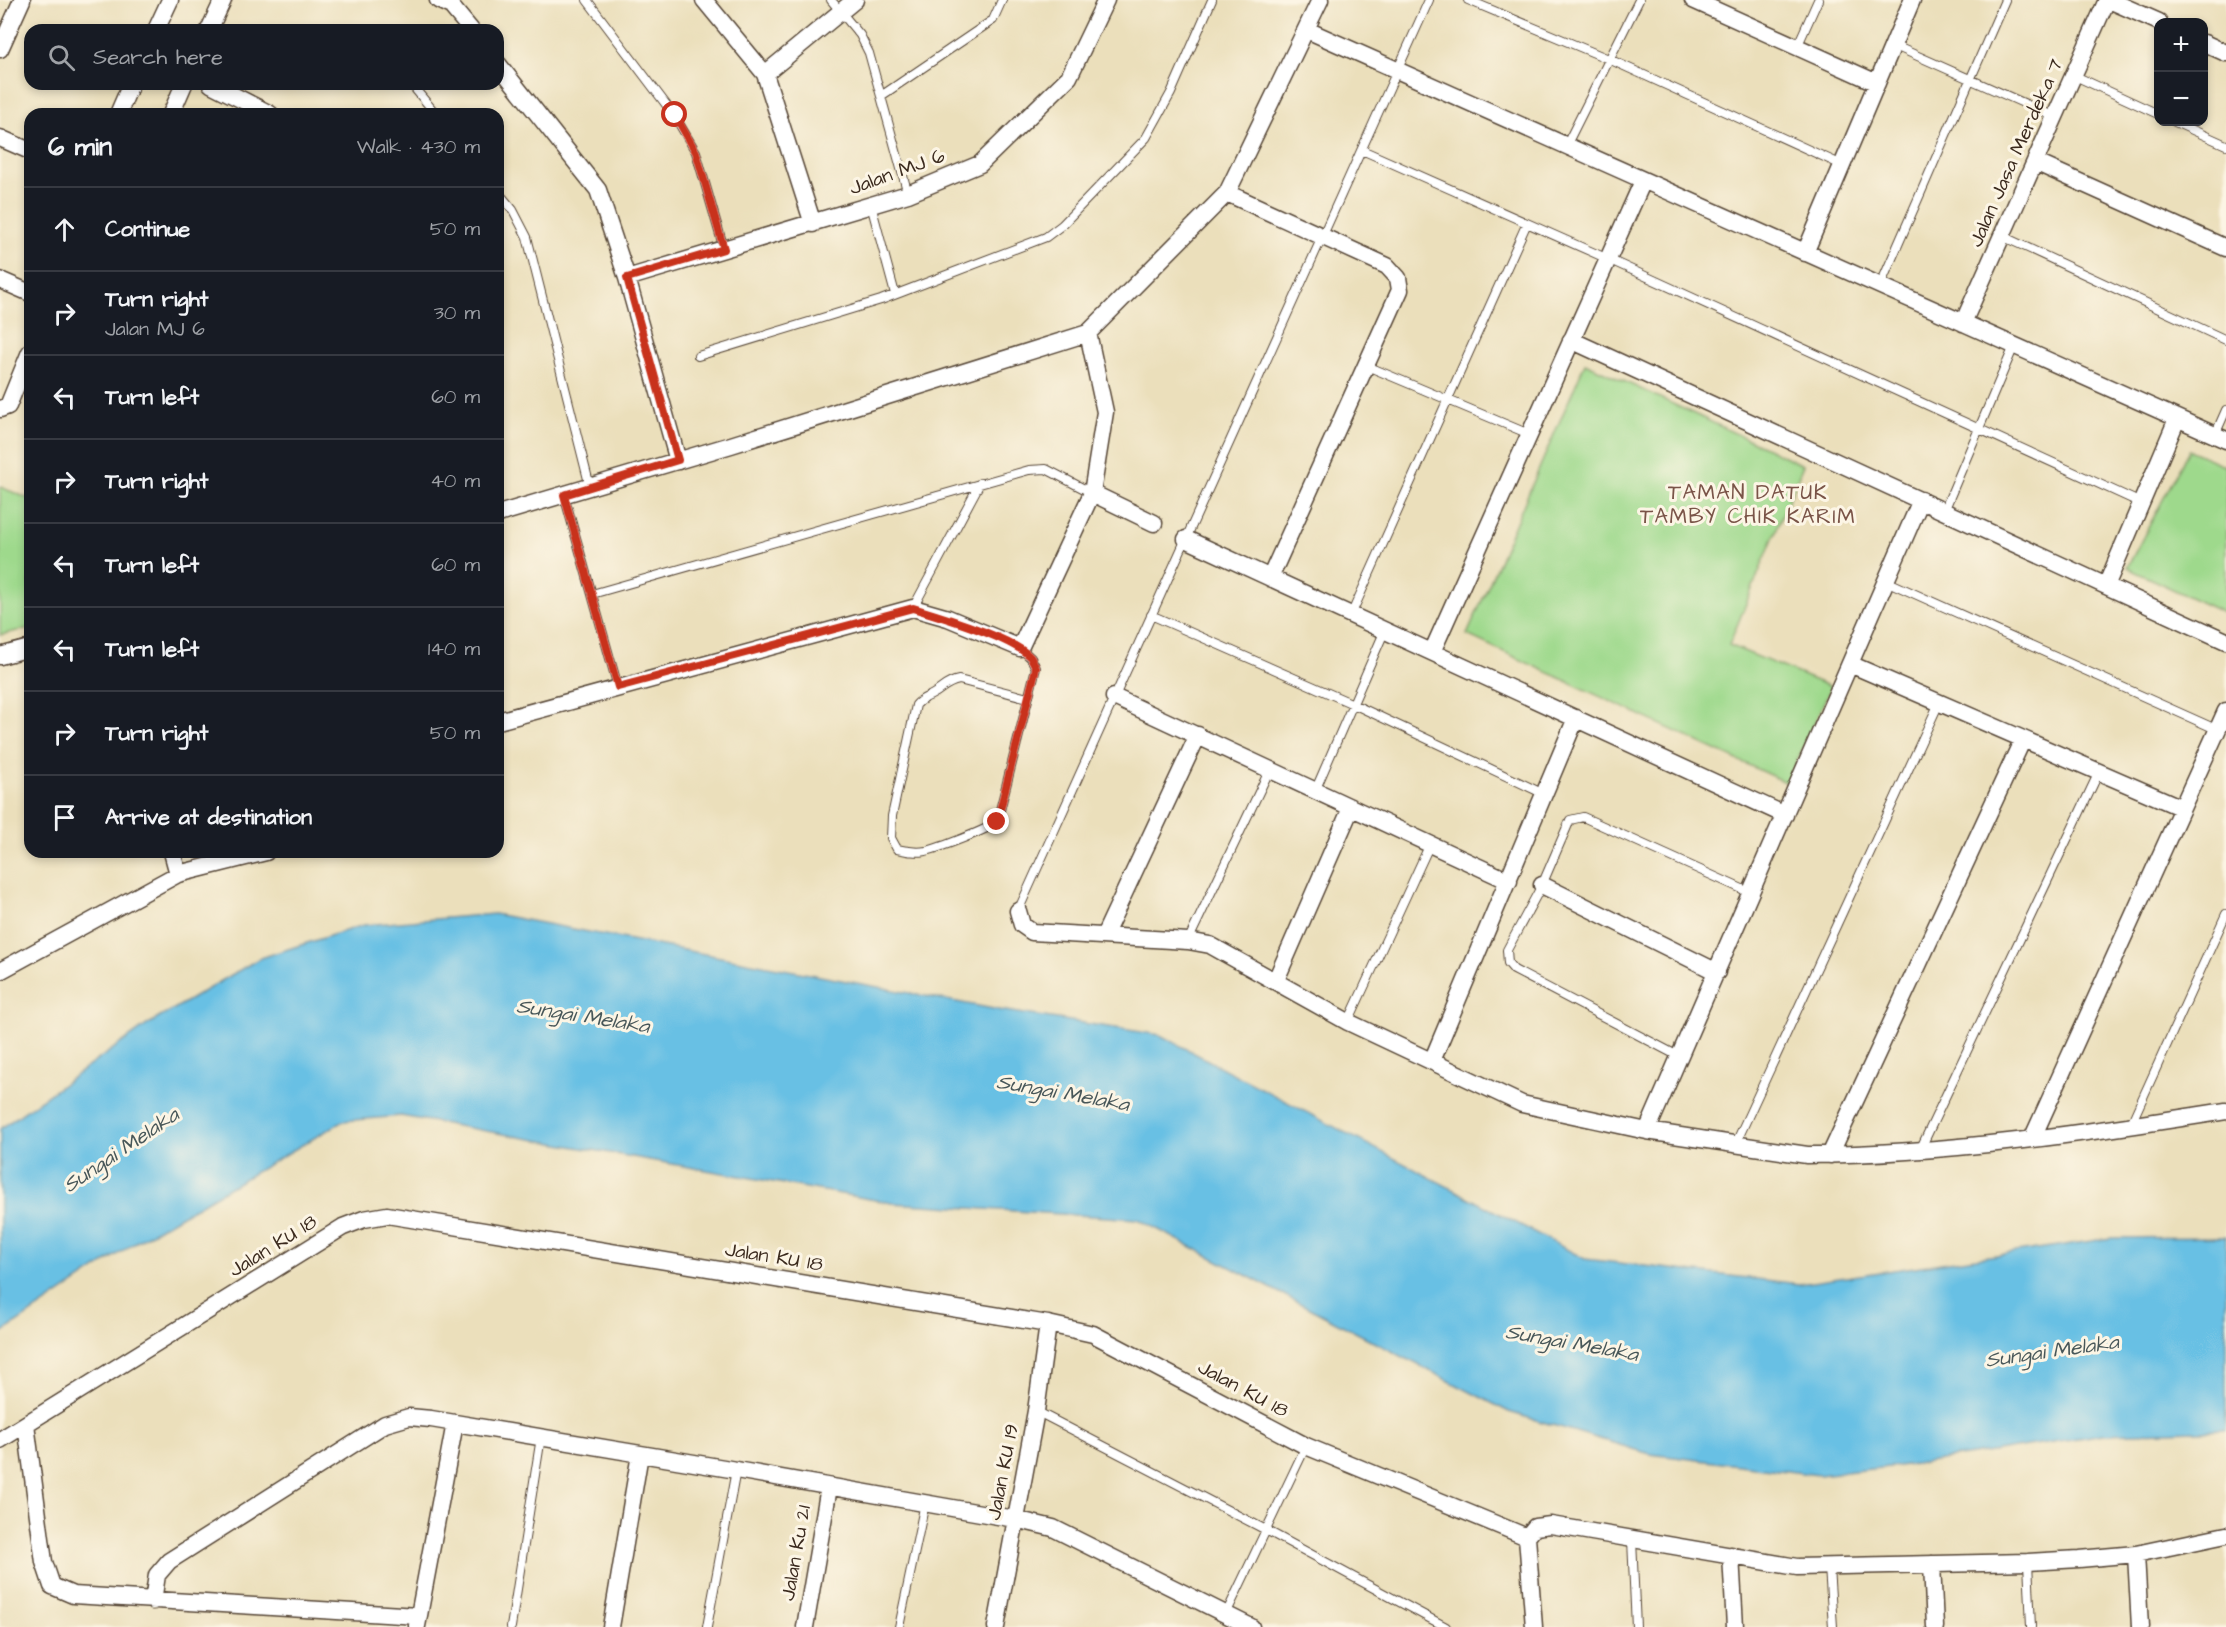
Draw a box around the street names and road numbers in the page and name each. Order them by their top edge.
street label: Jalan Jasa Merdeka 7 [1962,54,2070,252]
street label: Jalan MJ 6 [845,142,949,202]
street label: Jalan KU 18 [224,1208,322,1284]
street label: Jalan KU 18 [723,1235,825,1279]
street label: Jalan KU 18 [1193,1353,1293,1425]
street label: Jalan KU 19 [980,1422,1026,1522]
street label: Jalan Ku 21 [774,1503,818,1603]

